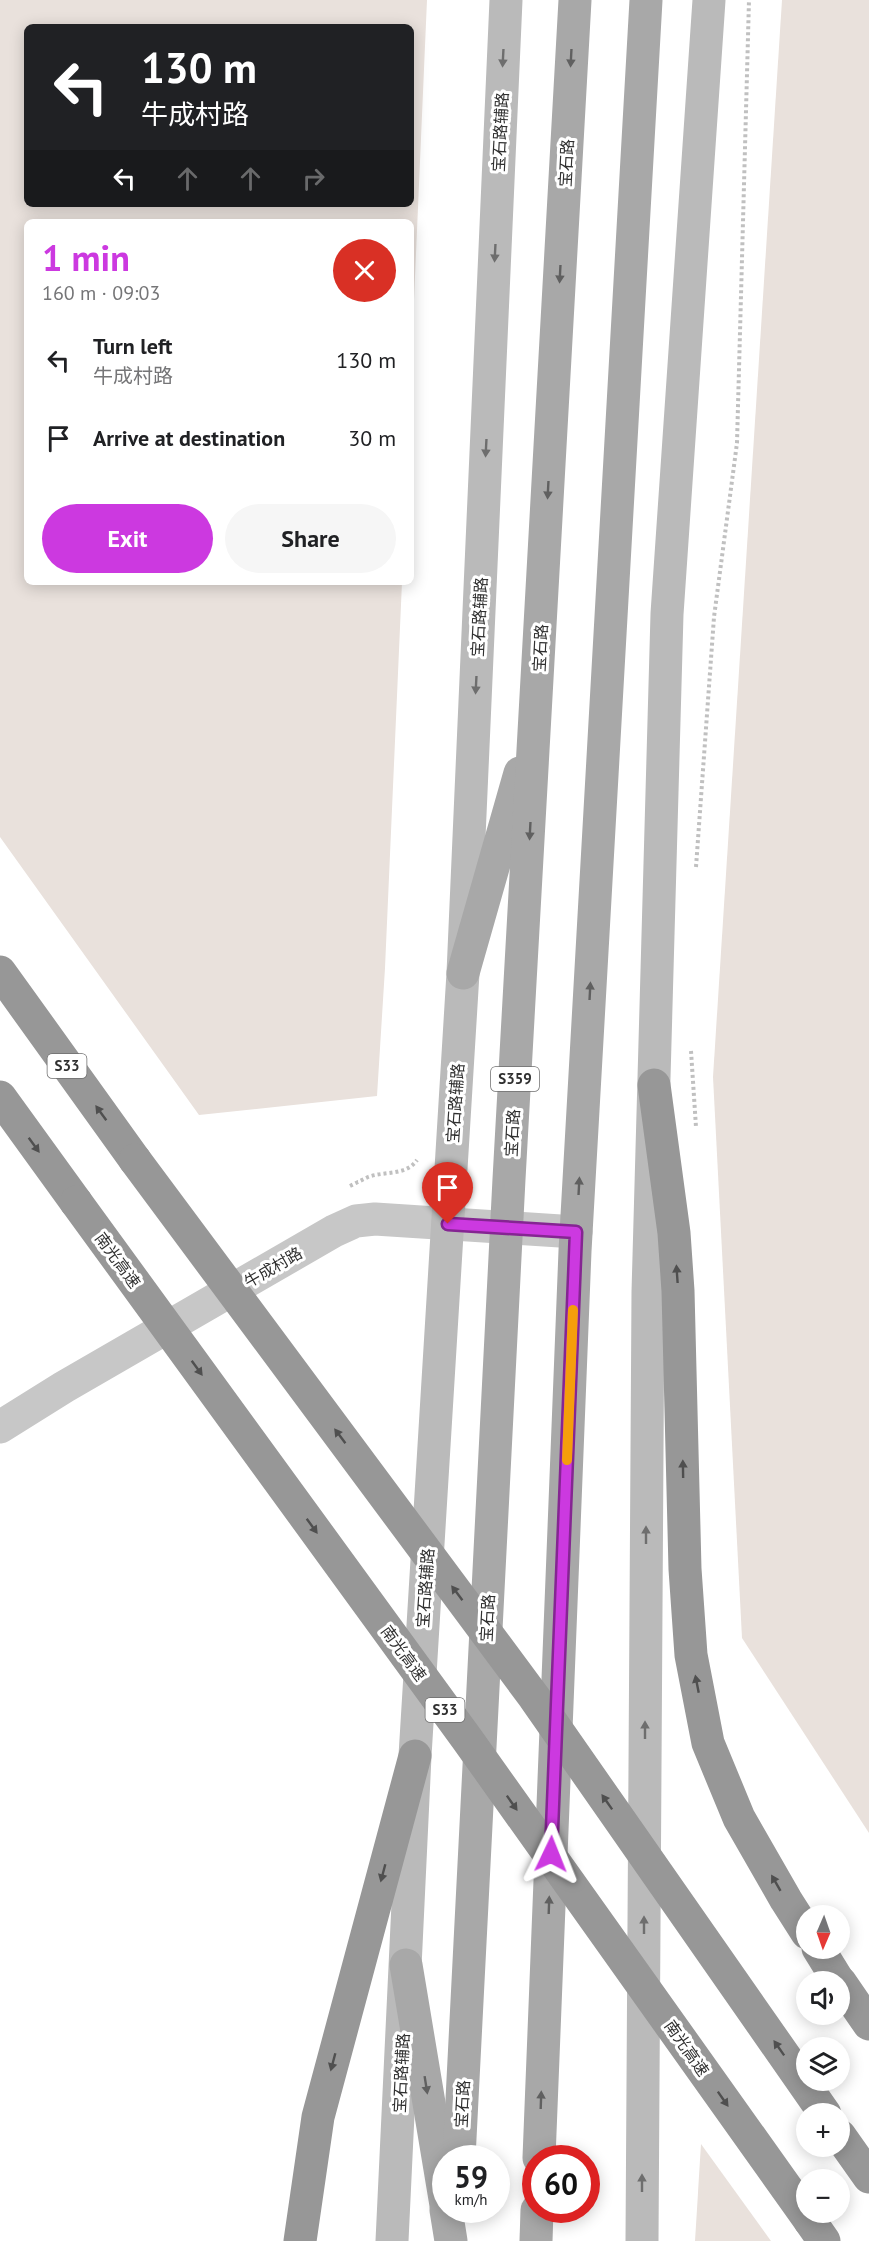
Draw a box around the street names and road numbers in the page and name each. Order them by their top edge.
street label: 宝石路辅路 [488,92,512,172]
street label: 宝石路 [555,139,577,187]
street label: 宝石路辅路 [467,577,491,657]
street label: 宝石路 [529,624,551,672]
road number: S33 [48,1054,86,1078]
street label: 宝石路辅路 [442,1062,468,1144]
road number: S359 [491,1067,539,1091]
street label: 宝石路 [501,1109,523,1157]
street label: 南光高速 [91,1228,145,1292]
street label: 牛成村路 [240,1242,306,1292]
street label: 宝石路辅路 [412,1547,438,1629]
street label: 宝石路 [476,1594,498,1642]
street label: 南光高速 [377,1621,431,1685]
road number: S33 [426,1698,464,1722]
street label: 南光高速 [660,2016,714,2080]
street label: 宝石路辅路 [389,2033,413,2113]
street label: 宝石路 [451,2080,473,2128]

